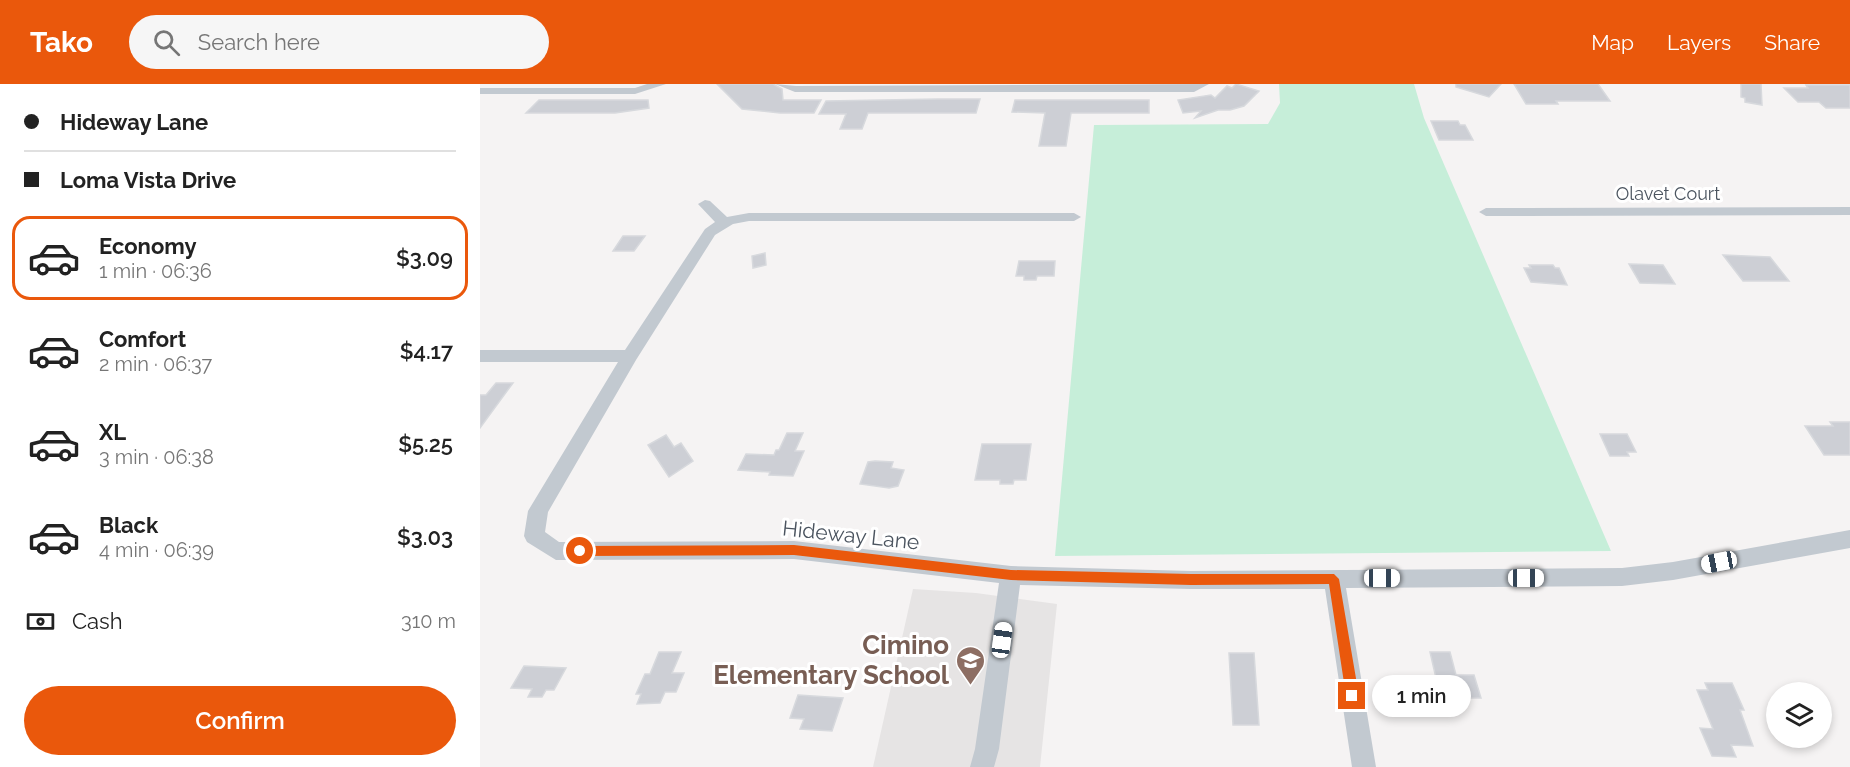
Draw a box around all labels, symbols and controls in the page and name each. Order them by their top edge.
search box [129,15,549,69]
text: Tako [30,26,93,59]
icon: search [150,26,183,59]
text: Search here [198,29,320,55]
text: Map [1591,30,1634,55]
text: Layers [1667,30,1731,55]
text: Share [1764,30,1820,55]
text: Hideway Lane [60,109,208,135]
text: Loma Vista Drive [60,167,236,193]
street label: Olavet Court [1616,183,1720,204]
icon: car [27,231,81,285]
text: Economy [99,233,197,259]
text: $3.09 [396,245,453,271]
text: 1 min · 06:36 [99,259,212,283]
icon: car [27,324,81,378]
text: Comfort [99,326,186,352]
text: $4.17 [400,338,453,364]
text: 2 min · 06:37 [99,352,212,376]
icon: car [27,417,81,471]
text: XL [99,419,126,445]
text: $5.25 [398,431,453,457]
text: 3 min · 06:38 [99,445,214,469]
icon: car [27,510,81,564]
text: Black [99,512,158,538]
street label: Hideway Lane [781,515,921,555]
text: $3.03 [397,524,453,550]
route start [566,537,593,564]
text: 4 min · 06:39 [99,538,214,562]
car [1700,550,1738,574]
car [1364,569,1400,587]
car [1508,569,1544,587]
icon: cash [24,605,57,638]
text: Cash [72,608,123,634]
text: 310 m [401,609,456,633]
car [991,621,1013,659]
place label: Cimino Elementary School [713,630,950,690]
school or university icon: Cimino Elementary School [954,644,986,686]
callout: 1 min [1373,675,1472,717]
route end [1338,682,1365,709]
map controls [1766,682,1832,748]
button: layers [1766,682,1832,748]
text: 1 min [1397,684,1446,708]
button: Confirm [24,686,456,755]

